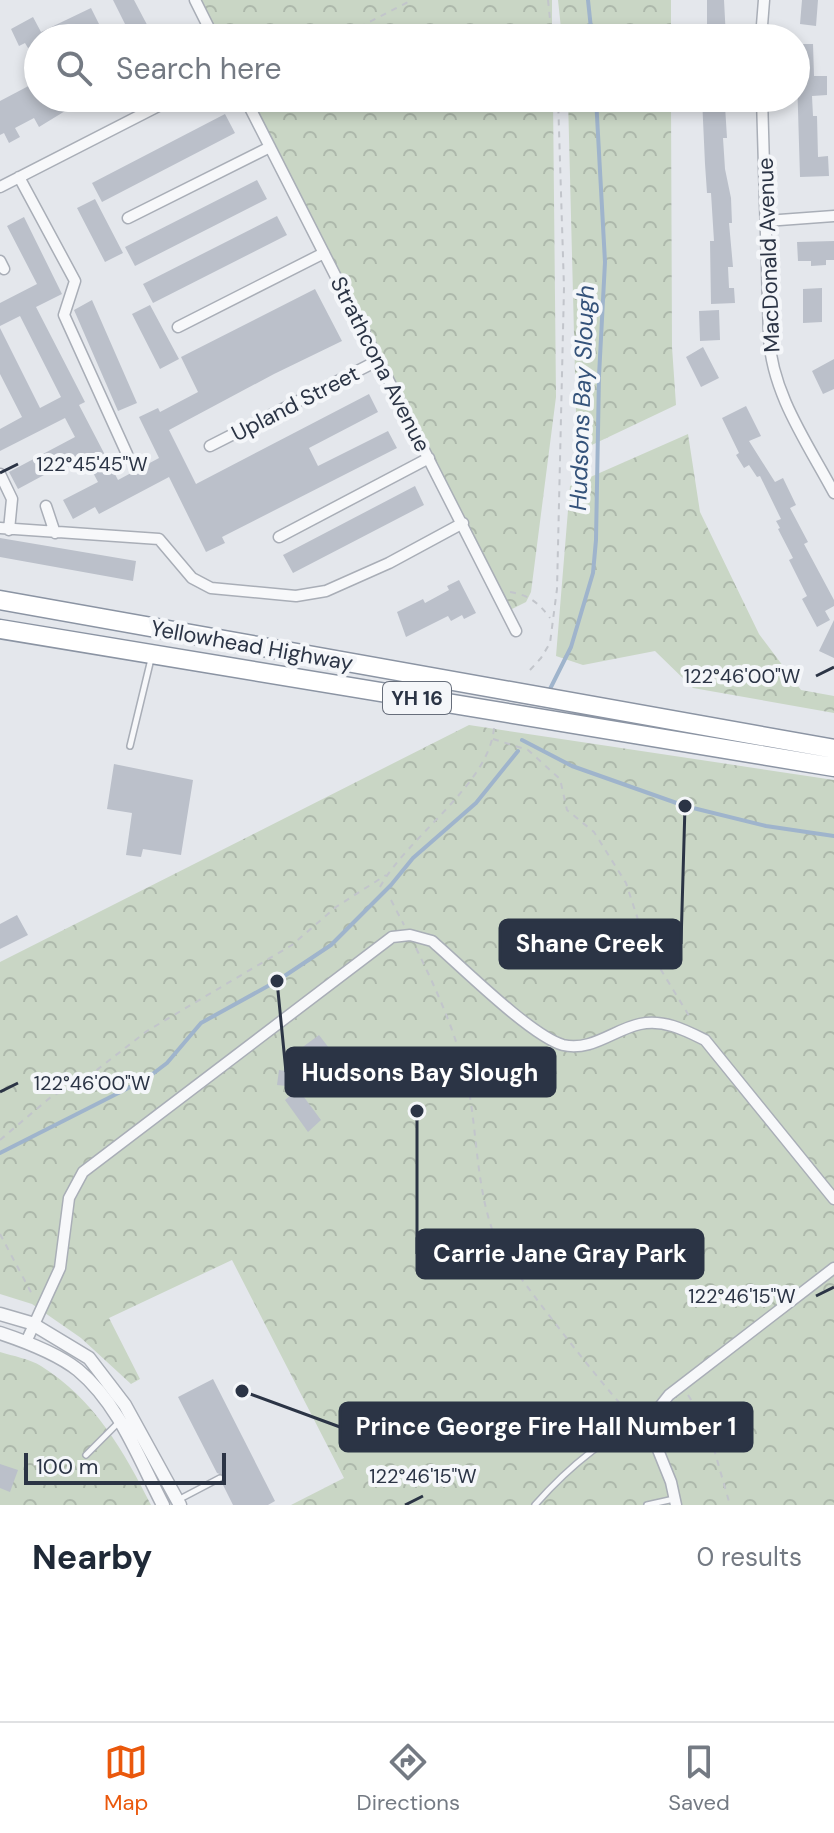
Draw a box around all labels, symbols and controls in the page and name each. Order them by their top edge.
search box [24,24,810,112]
icon: search [52,46,96,90]
text: Search here [116,49,282,88]
street label: MacDonald Avenue [751,157,786,353]
street label: Strathcona Avenue [324,272,437,457]
water label: Hudsons Bay Slough [562,285,601,511]
street label: Upland Street [226,359,364,448]
text: 122°45'45"W [36,451,148,477]
street label: Yellowhead Highway [149,613,355,678]
text: 122°46'00"W [684,663,800,689]
road number: YH 16 [383,682,451,714]
callout: Shane Creek [500,920,681,968]
text: Shane Creek [516,928,664,959]
callout: Hudsons Bay Slough [286,1048,555,1096]
text: Hudsons Bay Slough [302,1057,538,1088]
text: 122°46'00"W [34,1070,150,1096]
callout: Carrie Jane Gray Park [417,1230,703,1278]
text: Carrie Jane Gray Park [433,1238,687,1269]
text: 122°46'15"W [688,1283,796,1309]
callout: Prince George Fire Hall Number 1 [340,1403,752,1451]
text: Prince George Fire Hall Number 1 [356,1411,736,1442]
scale bar [24,1449,226,1485]
text: 100 m [36,1452,98,1481]
text: 122°46'15"W [369,1463,477,1489]
text: Nearby [32,1535,152,1580]
text: 0 results [696,1540,802,1574]
tab: Map [104,1740,148,1817]
tab: Directions [357,1740,460,1817]
tab: Saved [668,1740,730,1817]

